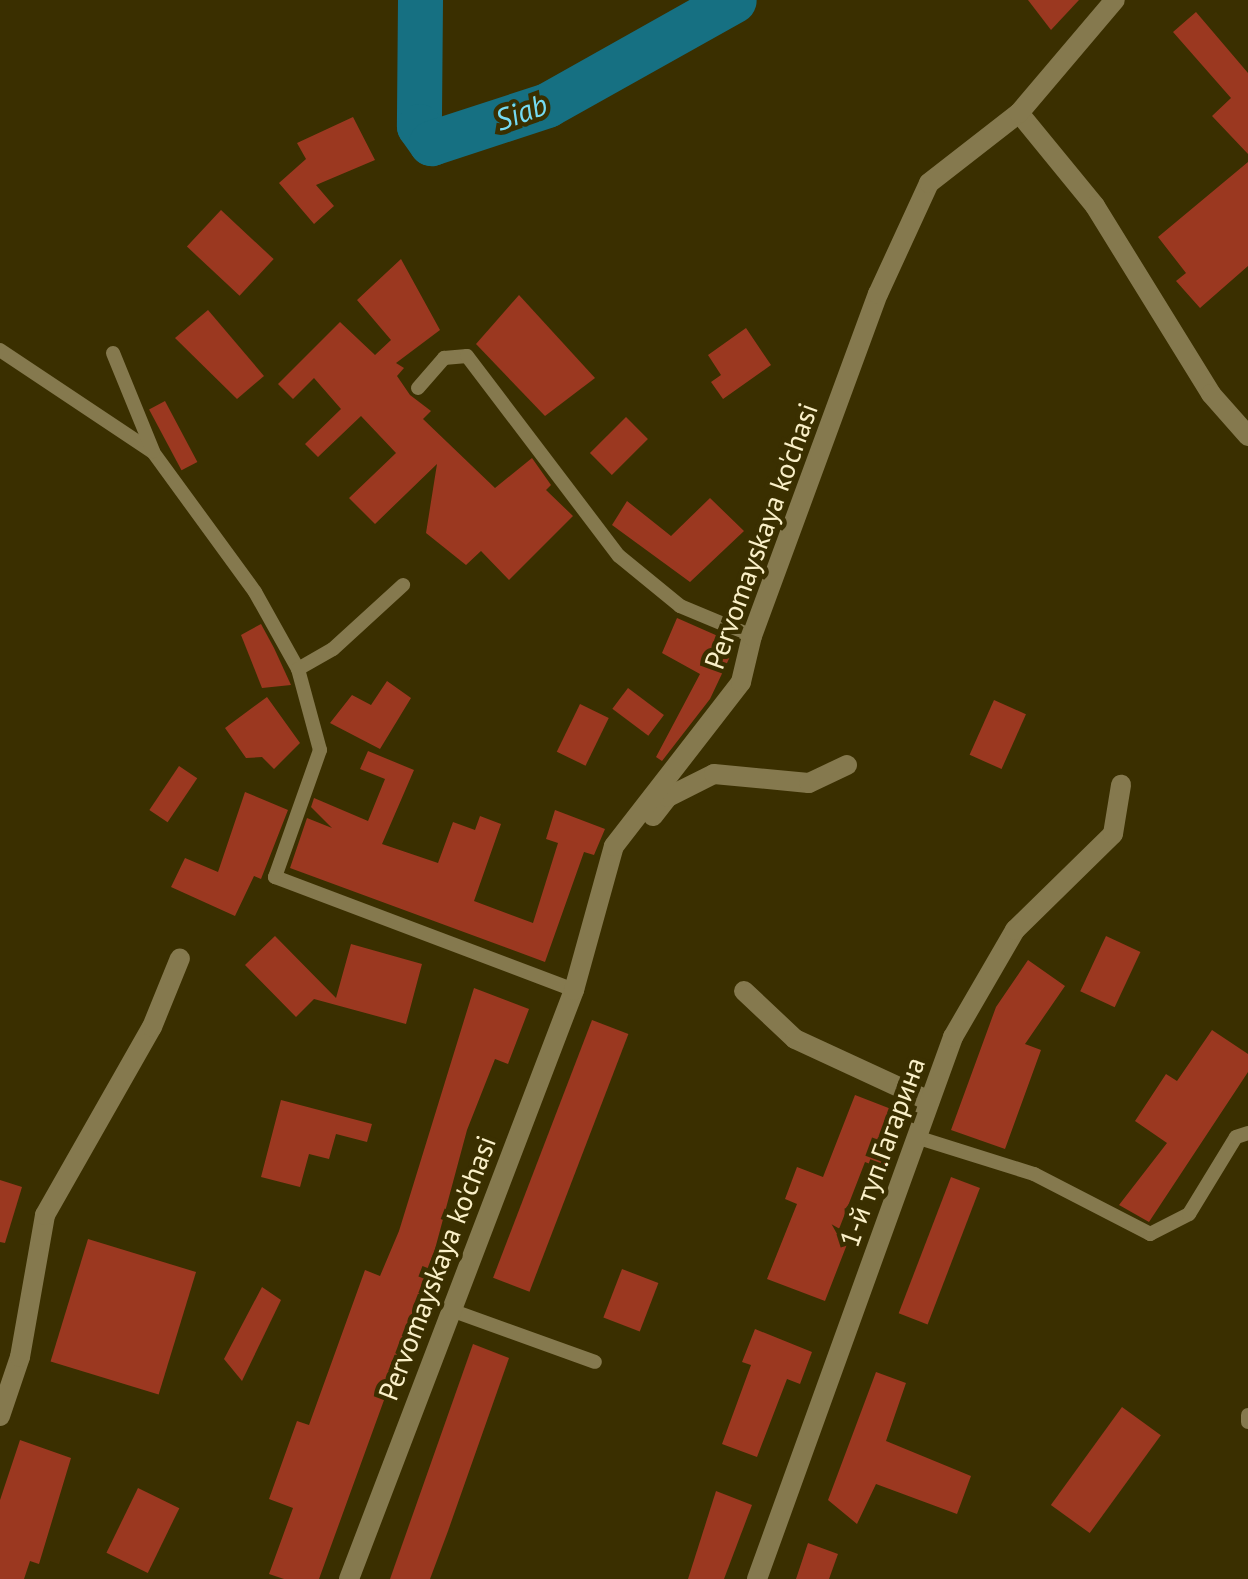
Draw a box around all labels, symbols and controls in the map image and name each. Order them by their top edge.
water label: Siab [490,86,552,138]
street label: Pervomayskaya ko'chasi [697,398,825,674]
street label: 1-й туп.Гагарина [832,1052,932,1252]
street label: Pervomayskaya ko'chasi [371,1131,503,1405]

